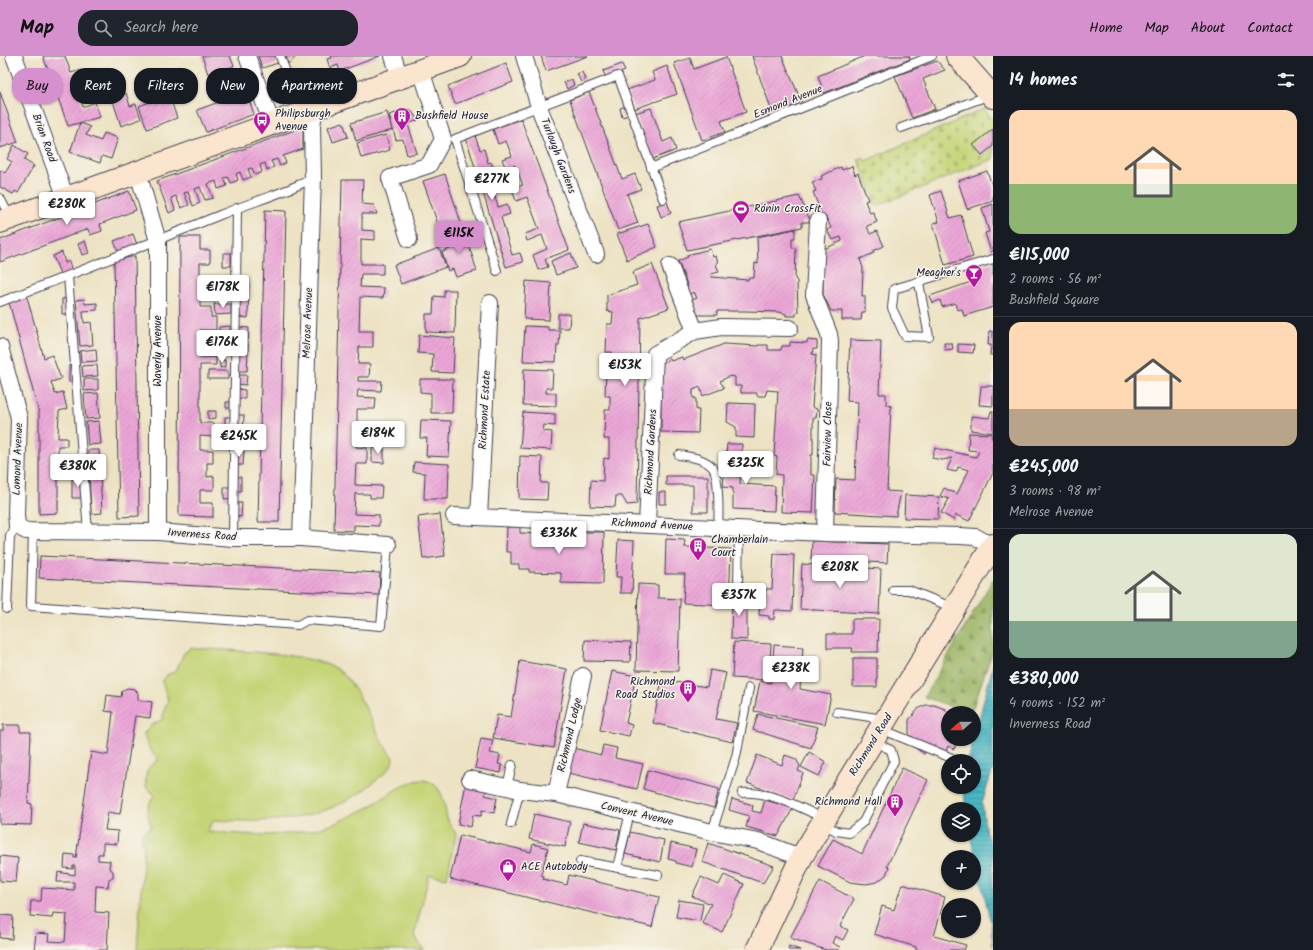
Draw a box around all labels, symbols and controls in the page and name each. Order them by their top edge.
search box [78,10,358,46]
text: Map [20,13,54,43]
text: Search here [124,16,198,40]
icon: search [92,17,114,39]
text: Home [1089,17,1123,39]
text: Map [1145,17,1169,39]
text: About [1191,17,1225,39]
text: Contact [1247,17,1293,39]
text: 14 homes [1009,67,1077,94]
chip: Buy [12,68,62,104]
chip: Rent [70,68,126,104]
chip: Filters [134,68,198,104]
chip: New [206,68,259,104]
chip: Apartment [267,68,357,104]
icon: filters [1275,69,1297,91]
street label: Esmond Avenue [751,80,825,124]
place label: Philipsburgh Avenue [275,105,331,136]
building icon: Bushfield House [392,106,412,131]
place label: Bushfield House [415,107,489,125]
bus stop icon: Philipsburgh Avenue [252,110,272,135]
street label: Brian Road [27,111,61,165]
street label: Turlough Gardens [535,116,581,197]
icon: home [1117,136,1189,208]
pin: €277K [464,167,520,201]
text: €277K [474,169,510,190]
pin: €280K [39,192,95,226]
text: €280K [48,194,86,215]
sports icon: Rónin CrossFit [731,199,751,224]
place label: Rónin CrossFit [754,200,822,218]
pin: €115K [431,221,487,255]
text: €115K [444,223,474,244]
text: €115,000 [1009,242,1069,269]
bar icon: Meagher's [964,263,984,288]
place label: Meagher's [916,264,961,282]
text: 2 rooms · 56 m² [1009,269,1101,290]
pin: €178K [195,275,251,309]
text: €178K [206,277,240,298]
street label: Melrose Avenue [298,287,318,359]
text: Bushfield Square [1009,290,1099,311]
street label: Waverly Avenue [149,315,167,387]
pin: €176K [194,330,250,364]
text: €176K [205,332,239,353]
icon: home [1117,348,1189,420]
pin: €153K [597,353,653,387]
text: €153K [608,355,642,376]
street label: Richmond Estate [474,370,496,450]
street label: Fairview Close [818,401,838,467]
street label: Richmond Gardens [640,408,662,495]
pin: €184K [350,421,406,455]
street label: Lomond Avenue [8,422,28,496]
text: €184K [361,423,395,444]
pin: €245K [211,424,267,458]
text: €245K [220,426,258,447]
pin: €325K [718,451,774,485]
text: €325K [727,453,765,474]
pin: €380K [50,454,106,488]
text: €245,000 [1009,454,1078,481]
text: €380K [59,456,97,477]
text: 3 rooms · 98 m² [1009,481,1101,502]
text: Melrose Avenue [1009,502,1093,523]
street label: Richmond Avenue [611,514,693,536]
pin: €336K [531,521,587,555]
text: €336K [540,523,578,544]
street label: Inverness Road [167,524,238,546]
place label: Chamberlain Court [711,531,768,562]
building icon: Chamberlain Court [688,536,708,561]
pin: €208K [812,555,868,589]
text: €208K [821,557,859,578]
icon: home [1117,560,1189,632]
pin: €357K [711,583,767,617]
text: €357K [721,585,757,606]
pin: €238K [763,656,819,690]
text: €238K [772,658,810,679]
text: €380,000 [1009,666,1078,693]
place label: Richmond Road Studios [615,673,675,704]
building icon: Richmond Road Studios [678,678,698,703]
text: 4 rooms · 152 m² [1009,693,1105,714]
street label: Richmond Lodge [553,696,587,774]
north arrow [941,706,981,746]
map controls [941,706,981,938]
street label: Richmond Road [844,710,898,780]
text: Inverness Road [1009,714,1091,735]
button: locate [941,754,981,794]
building icon: Richmond Hall [885,792,905,817]
place label: Richmond Hall [815,793,882,811]
street label: Convent Avenue [599,797,675,831]
button: layers [941,802,981,842]
button: + [941,850,981,890]
shop icon: ACE Autobody [498,857,518,882]
place label: ACE Autobody [521,858,589,876]
button: − [941,898,981,938]

